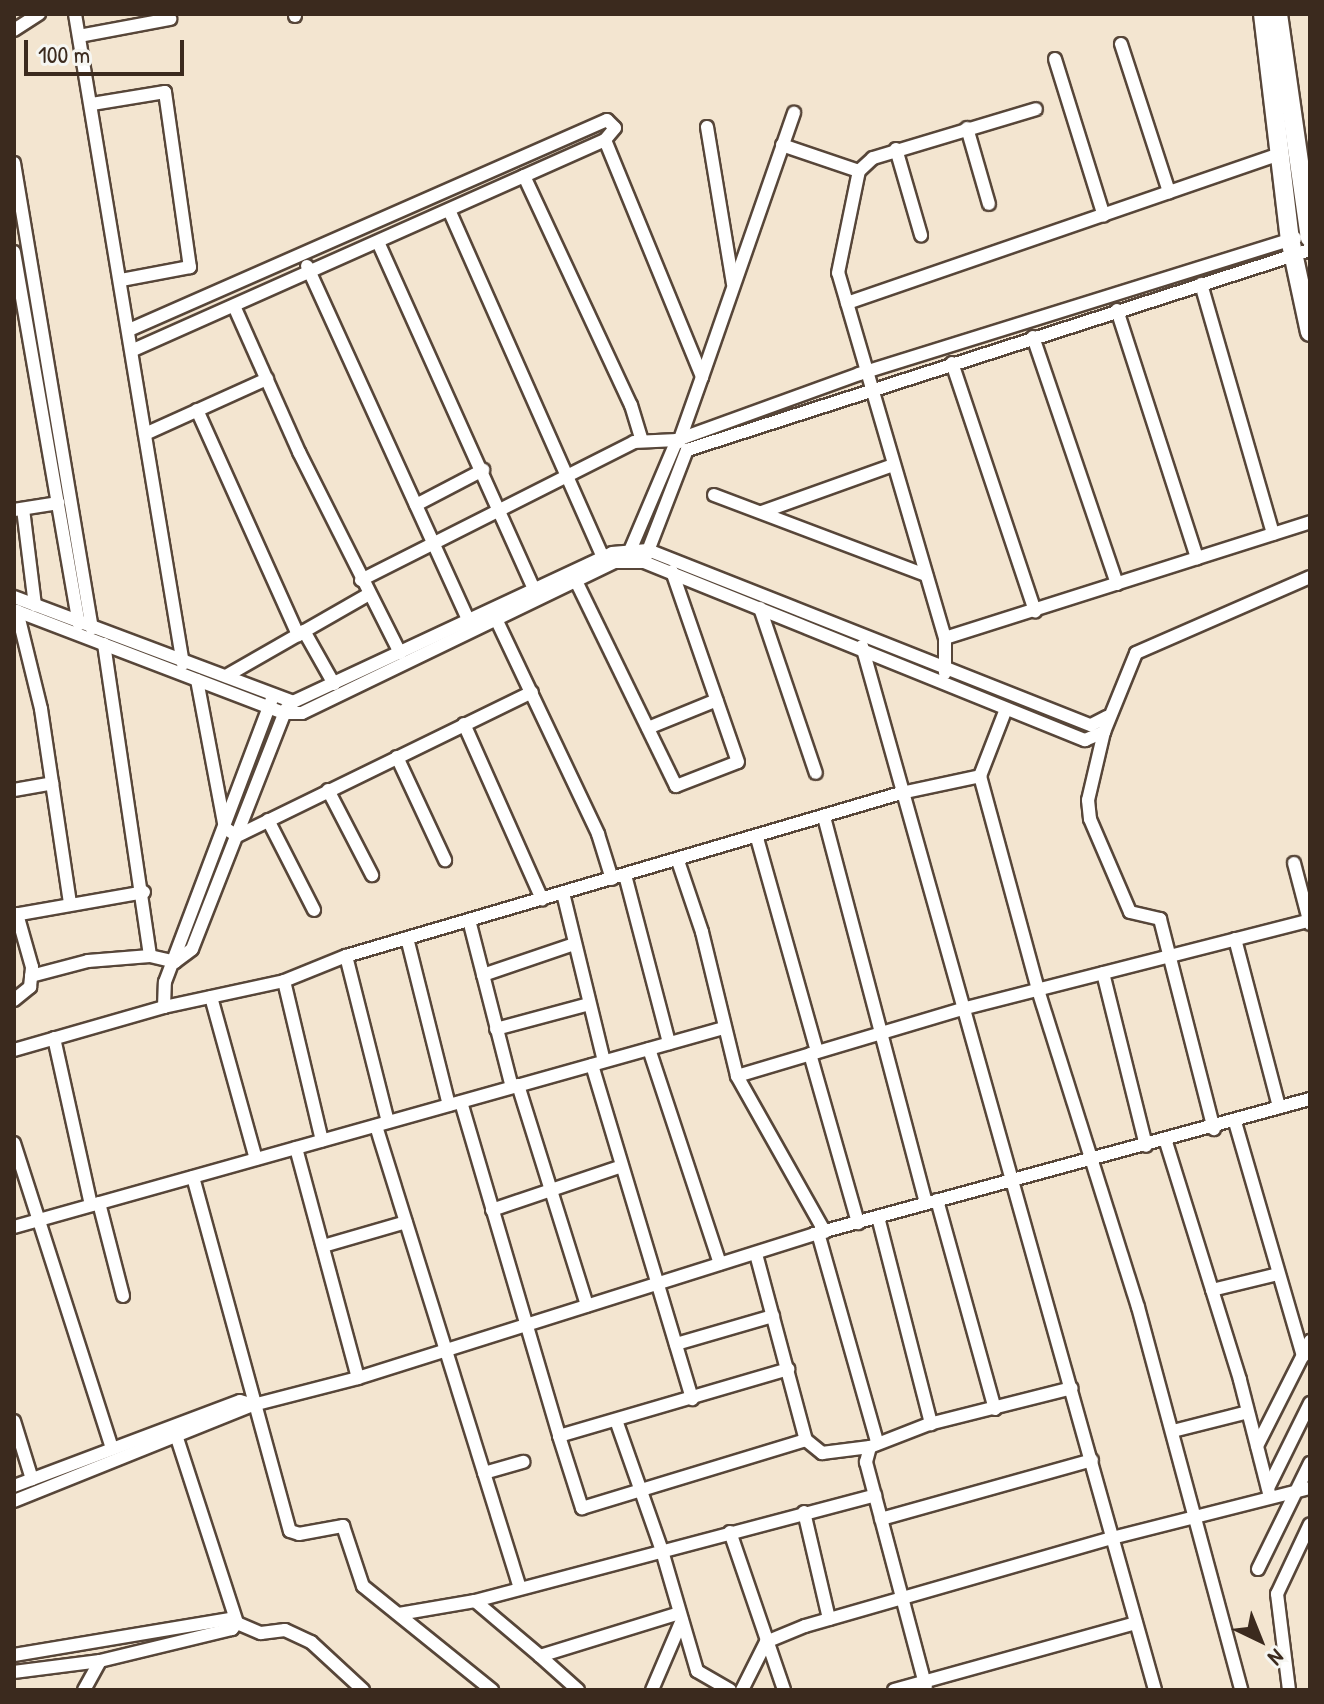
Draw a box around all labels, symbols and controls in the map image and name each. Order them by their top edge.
scale bar [28,24,188,74]
text: 100 m [38,38,90,70]
north arrow [1220,1600,1300,1680]
text: N [1262,1643,1291,1673]

